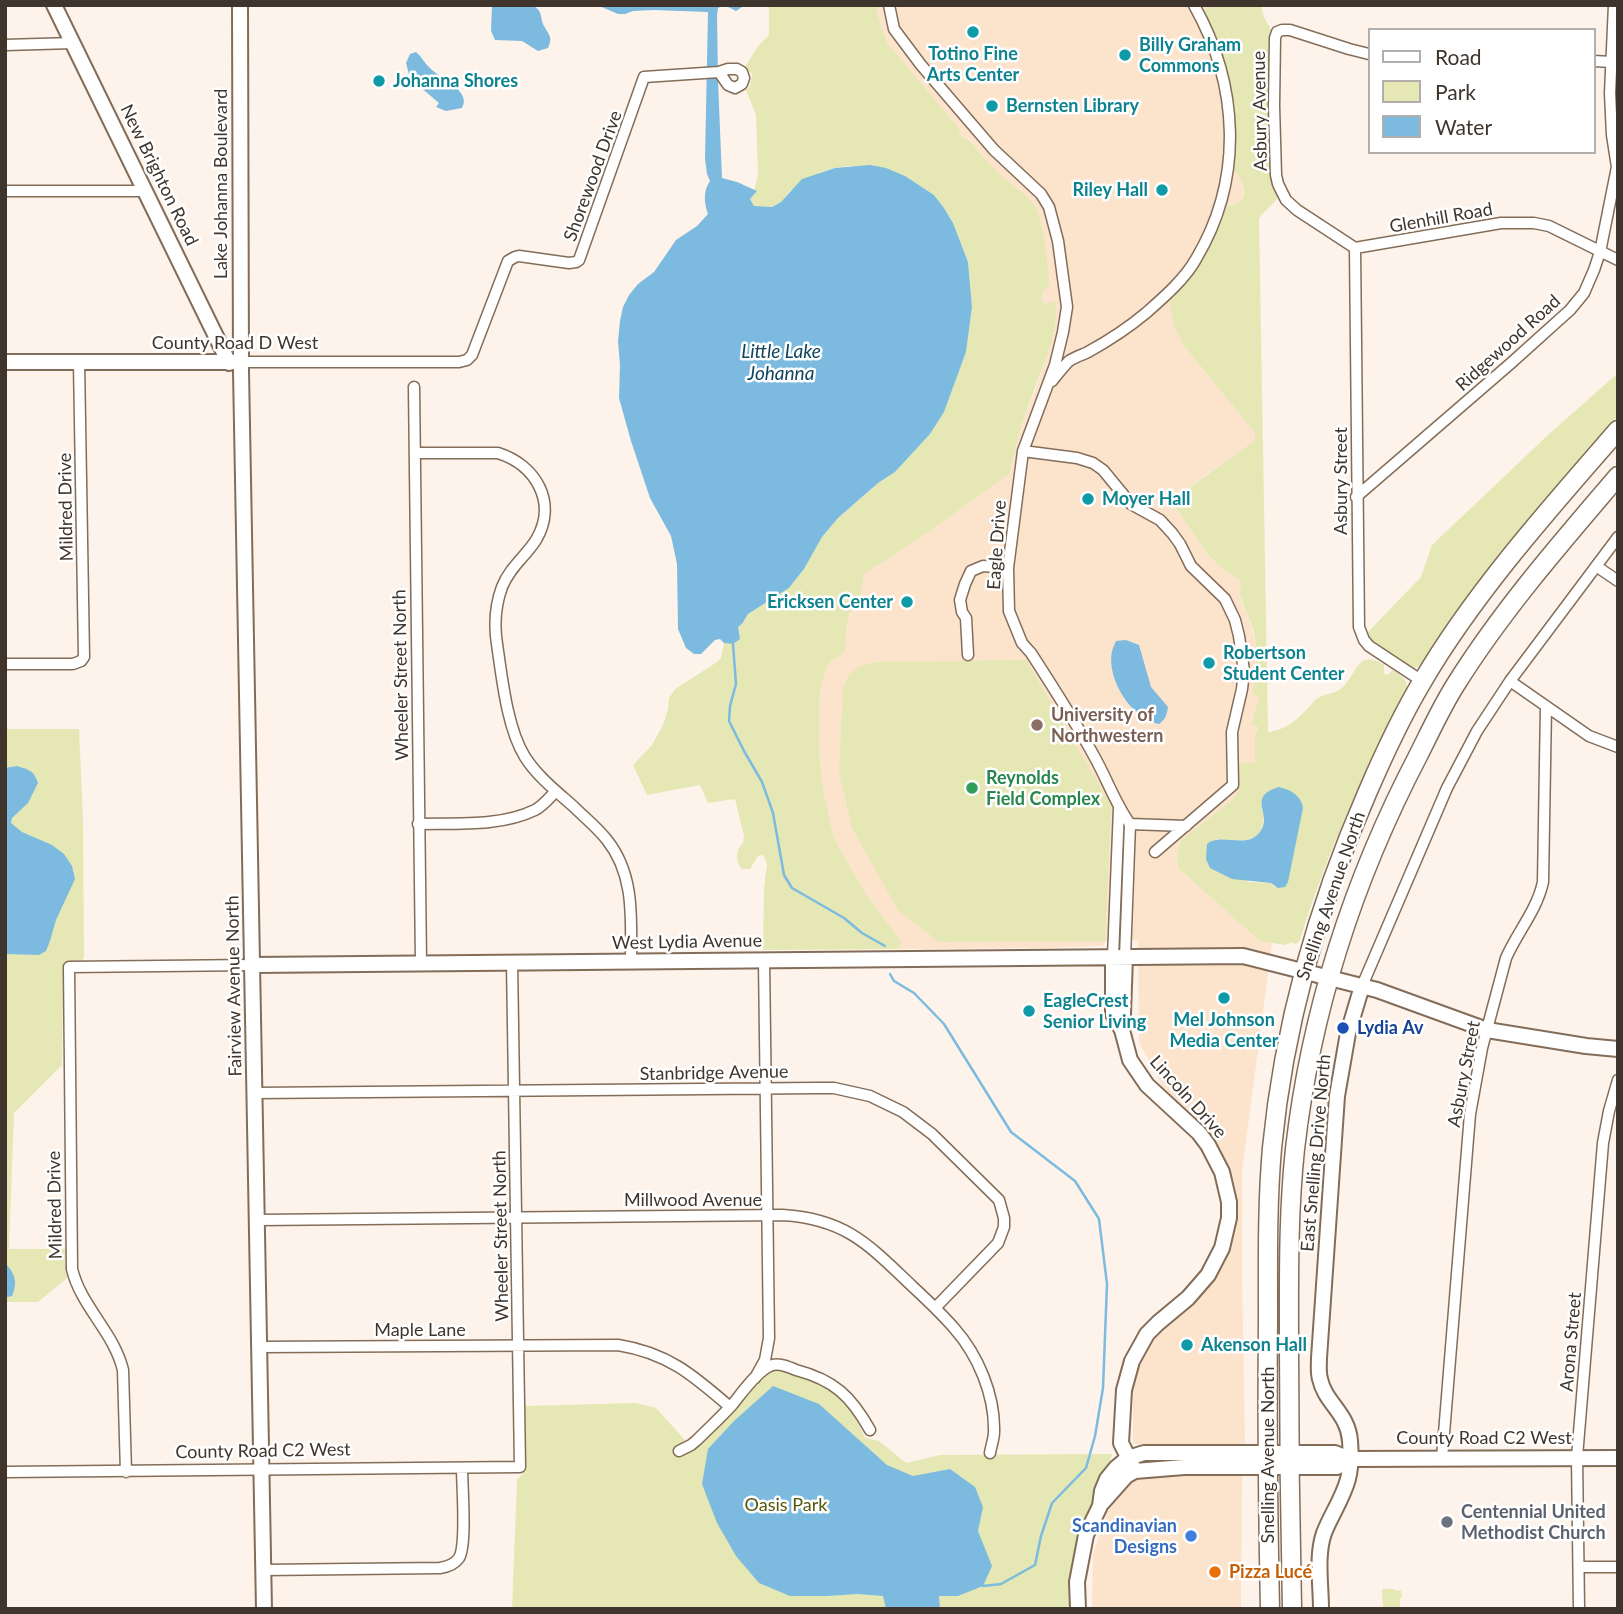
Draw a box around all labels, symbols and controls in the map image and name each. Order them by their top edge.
marker: Totino Fine Arts Center [965,24,981,40]
legend [1368,28,1595,154]
place label: Billy Graham Commons [1139,34,1241,76]
place label: Totino Fine Arts Center [927,43,1019,86]
text: Road [1435,44,1482,69]
marker: Billy Graham Commons [1117,47,1133,63]
street label: Asbury Avenue [1248,51,1272,171]
place label: Johanna Shores [393,70,518,92]
marker: Johanna Shores [371,73,387,89]
text: Park [1435,79,1476,104]
street label: Lake Johanna Boulevard [210,89,232,279]
place label: Bernsten Library [1006,95,1139,117]
marker: Bernsten Library [984,98,1000,114]
street label: New Brighton Road [115,101,203,249]
street label: Shorewood Drive [559,108,627,244]
text: Water [1435,114,1492,139]
place label: Riley Hall [1073,179,1148,201]
marker: Riley Hall [1154,182,1170,198]
street label: Glenhill Road [1388,198,1494,238]
street label: Ridgewood Road [1451,290,1565,396]
street label: County Road D West [152,332,318,354]
water label: Little Lake Johanna [741,341,821,385]
street label: Asbury Street [1330,427,1352,535]
street label: Mildred Drive [54,453,78,561]
place label: Moyer Hall [1102,488,1190,510]
marker: Moyer Hall [1080,491,1096,507]
street label: Eagle Drive [983,499,1011,591]
street label: Wheeler Street North [389,589,413,761]
place label: Ericksen Center [767,591,893,613]
marker: Ericksen Center [899,594,915,610]
place label: Robertson Student Center [1223,642,1345,684]
marker: Robertson Student Center [1201,655,1217,671]
place label: University of Northwestern [1051,704,1163,746]
marker: University of Northwestern [1029,717,1045,733]
place label: Reynolds Field Complex [986,767,1100,810]
marker: Reynolds Field Complex [964,780,980,796]
street label: Snelling Avenue North [1292,809,1370,983]
street label: Fairview Avenue North [222,895,246,1077]
street label: West Lydia Avenue [612,930,762,954]
place label: EagleCrest Senior Living [1043,990,1146,1032]
marker: Mel Johnson Media Center [1216,990,1232,1006]
marker: EagleCrest Senior Living [1021,1003,1037,1019]
place label: Mel Johnson Media Center [1170,1009,1278,1052]
place label: Lydia Av [1357,1017,1423,1039]
street label: Asbury Street [1443,1019,1485,1129]
marker: Lydia Av [1335,1020,1351,1036]
street label: Lincoln Drive [1145,1051,1231,1143]
street label: East Snelling Drive North [1297,1053,1335,1253]
street label: Stanbridge Avenue [639,1061,789,1085]
street label: Wheeler Street North [489,1150,513,1322]
street label: Mildred Drive [43,1151,67,1259]
street label: Millwood Avenue [624,1189,762,1211]
street label: Arona Street [1556,1291,1586,1393]
street label: Maple Lane [374,1319,466,1341]
place label: Akenson Hall [1201,1334,1307,1356]
marker: Akenson Hall [1179,1337,1195,1353]
street label: Snelling Avenue North [1257,1367,1279,1543]
street label: County Road C2 West [1396,1427,1572,1449]
street label: County Road C2 West [175,1439,351,1463]
park label: Oasis Park [745,1494,827,1516]
place label: Centennial United Methodist Church [1461,1501,1606,1544]
marker: Centennial United Methodist Church [1439,1514,1455,1530]
place label: Scandinavian Designs [1072,1515,1177,1558]
marker: Scandinavian Designs [1183,1528,1199,1544]
place label: Pizza Lucé [1229,1561,1312,1583]
marker: Pizza Lucé [1207,1564,1223,1580]

